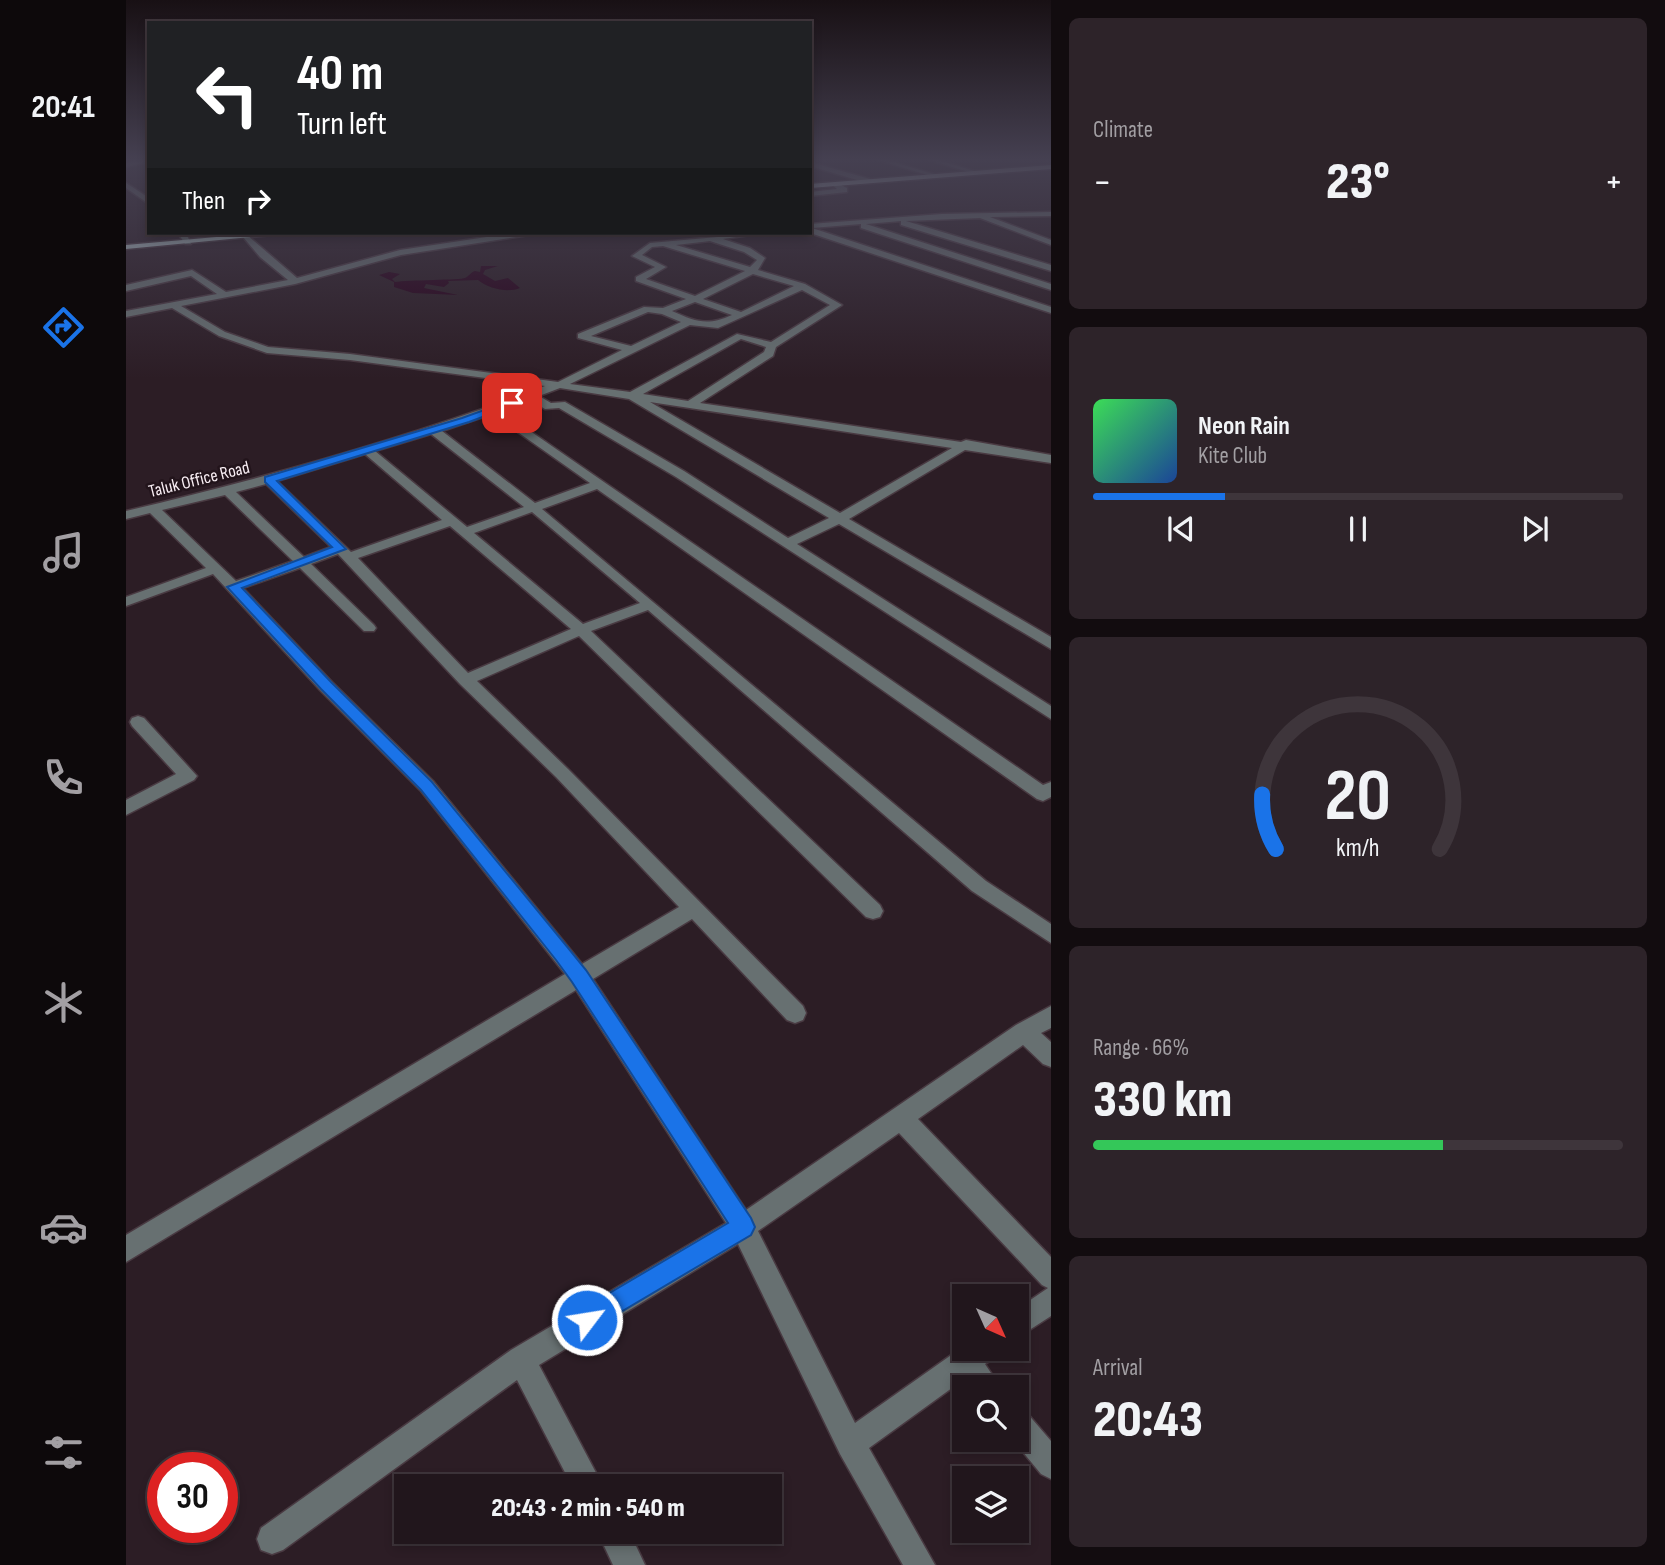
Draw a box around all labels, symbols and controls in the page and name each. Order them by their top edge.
text: 40 m [297,45,383,104]
icon: left [182,49,273,140]
text: 20:41 [31,88,95,127]
text: Turn left [297,105,387,144]
text: Climate [1093,116,1153,144]
text: 23° [1326,151,1390,214]
text: − [1093,160,1112,205]
text: + [1604,160,1623,205]
icon: right [239,182,277,220]
text: Then [182,186,225,217]
icon: directions [39,303,88,352]
pin [482,373,542,433]
icon: arrive [493,384,531,422]
text: Neon Rain [1198,411,1290,442]
text: Kite Club [1198,442,1267,470]
street label: Taluk Office Road [146,457,252,502]
icon: previous [1162,510,1200,548]
icon: pause [1339,510,1377,548]
icon: next [1516,510,1554,548]
icon: music [39,528,88,577]
icon: phone [39,753,88,802]
text: 20 [1325,753,1391,841]
text: km/h [1336,832,1380,863]
icon: climate [39,978,88,1027]
text: Range · 66% [1093,1034,1189,1062]
text: 330 km [1093,1069,1232,1132]
icon: car [39,1203,88,1252]
position arrow [550,1283,624,1357]
north arrow [952,1284,1029,1362]
map controls [952,1284,1029,1543]
text: Arrival [1093,1354,1142,1382]
button: search [952,1375,1029,1452]
text: 20:43 [1093,1389,1203,1452]
icon: filters [39,1428,88,1477]
speed limit sign: 30 [147,1452,238,1543]
button: layers [952,1466,1029,1543]
text: 20:43 · 2 min · 540 m [491,1493,685,1524]

